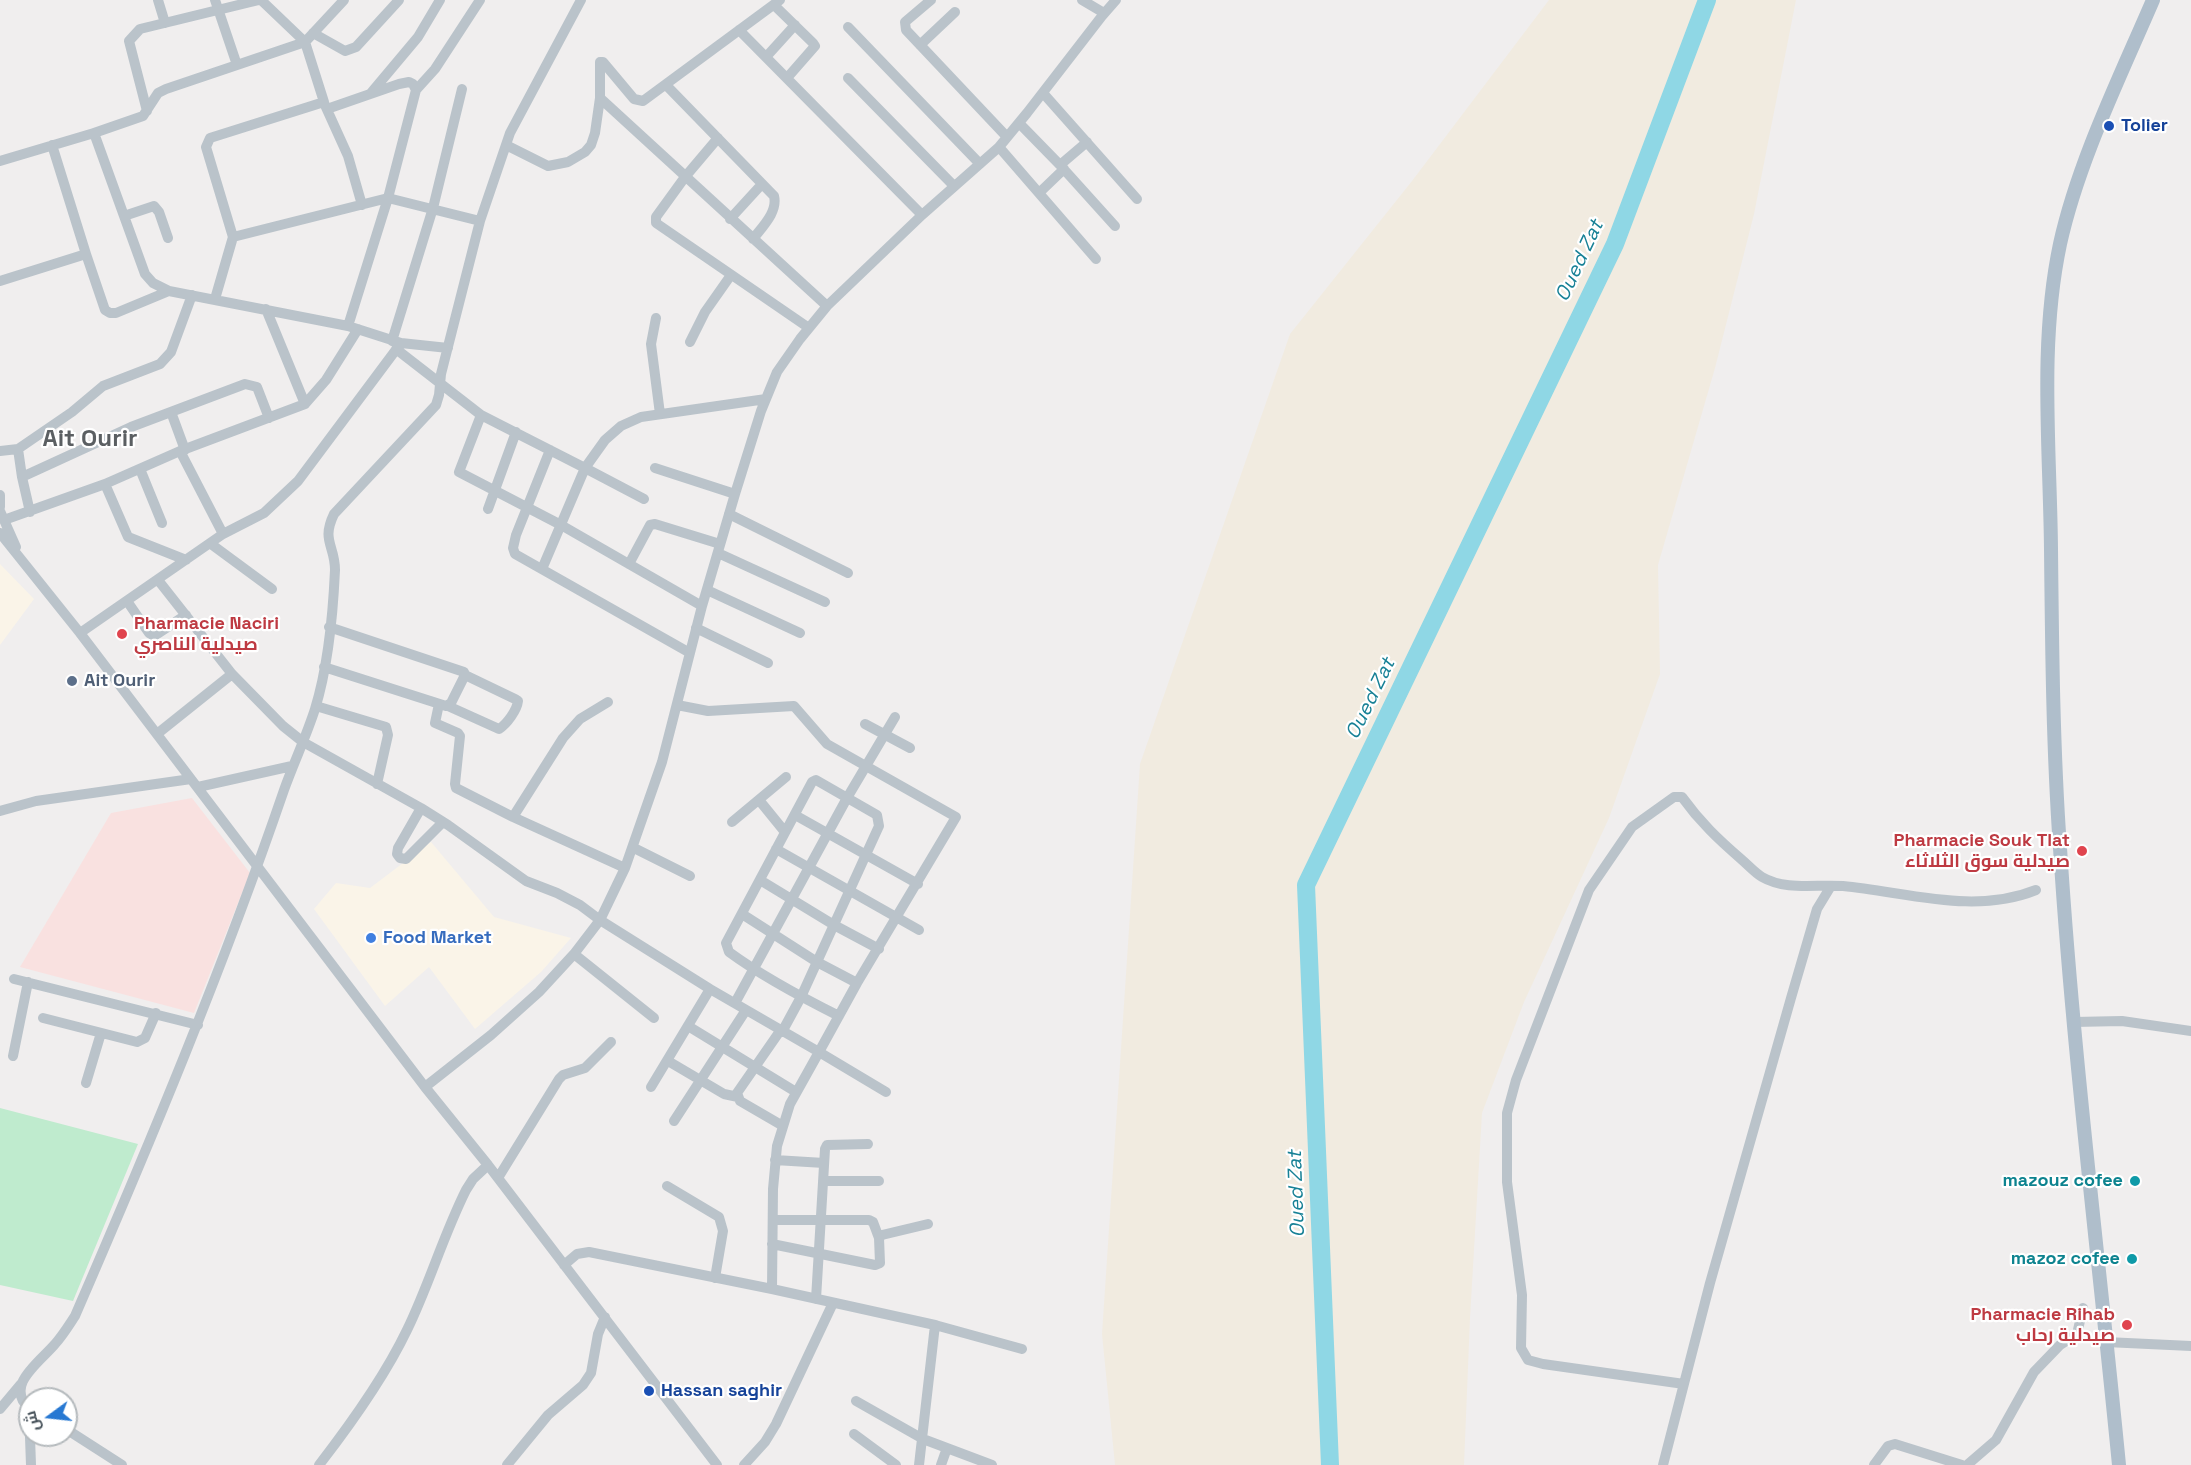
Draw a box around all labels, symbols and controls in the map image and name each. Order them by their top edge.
place label: Tolier [2121,115,2168,137]
marker: Tolier [2102,119,2116,133]
water label: Oued Zat [1551,216,1609,306]
district label: Ait Ourir [42,425,138,453]
place label: Pharmacie Naciri صيدلية الناصري [134,613,279,656]
marker: Pharmacie Naciri صيدلية الناصري [115,627,129,641]
water label: Oued Zat [1341,655,1401,743]
place label: Ait Ourir [84,670,155,692]
marker: Ait Ourir [65,674,79,688]
place label: Pharmacie Souk Tlat صيدلية سوق الثلاثاء [1894,830,2070,872]
marker: Pharmacie Souk Tlat صيدلية سوق الثلاثاء [2075,844,2089,858]
place label: Food Market [383,927,492,949]
marker: Food Market [364,931,378,945]
water label: Oued Zat [1283,1150,1311,1238]
place label: mazouz cofee [2002,1170,2123,1192]
marker: mazouz cofee [2128,1174,2142,1188]
place label: mazoz cofee [2011,1248,2120,1270]
marker: mazoz cofee [2125,1252,2139,1266]
place label: Pharmacie Rihab صيدلية رحاب [1970,1304,2115,1346]
marker: Pharmacie Rihab صيدلية رحاب [2120,1318,2134,1332]
place label: Hassan saghir [661,1380,782,1402]
marker: Hassan saghir [642,1384,656,1398]
north arrow [18,1387,78,1447]
text: ش [19,1409,45,1434]

